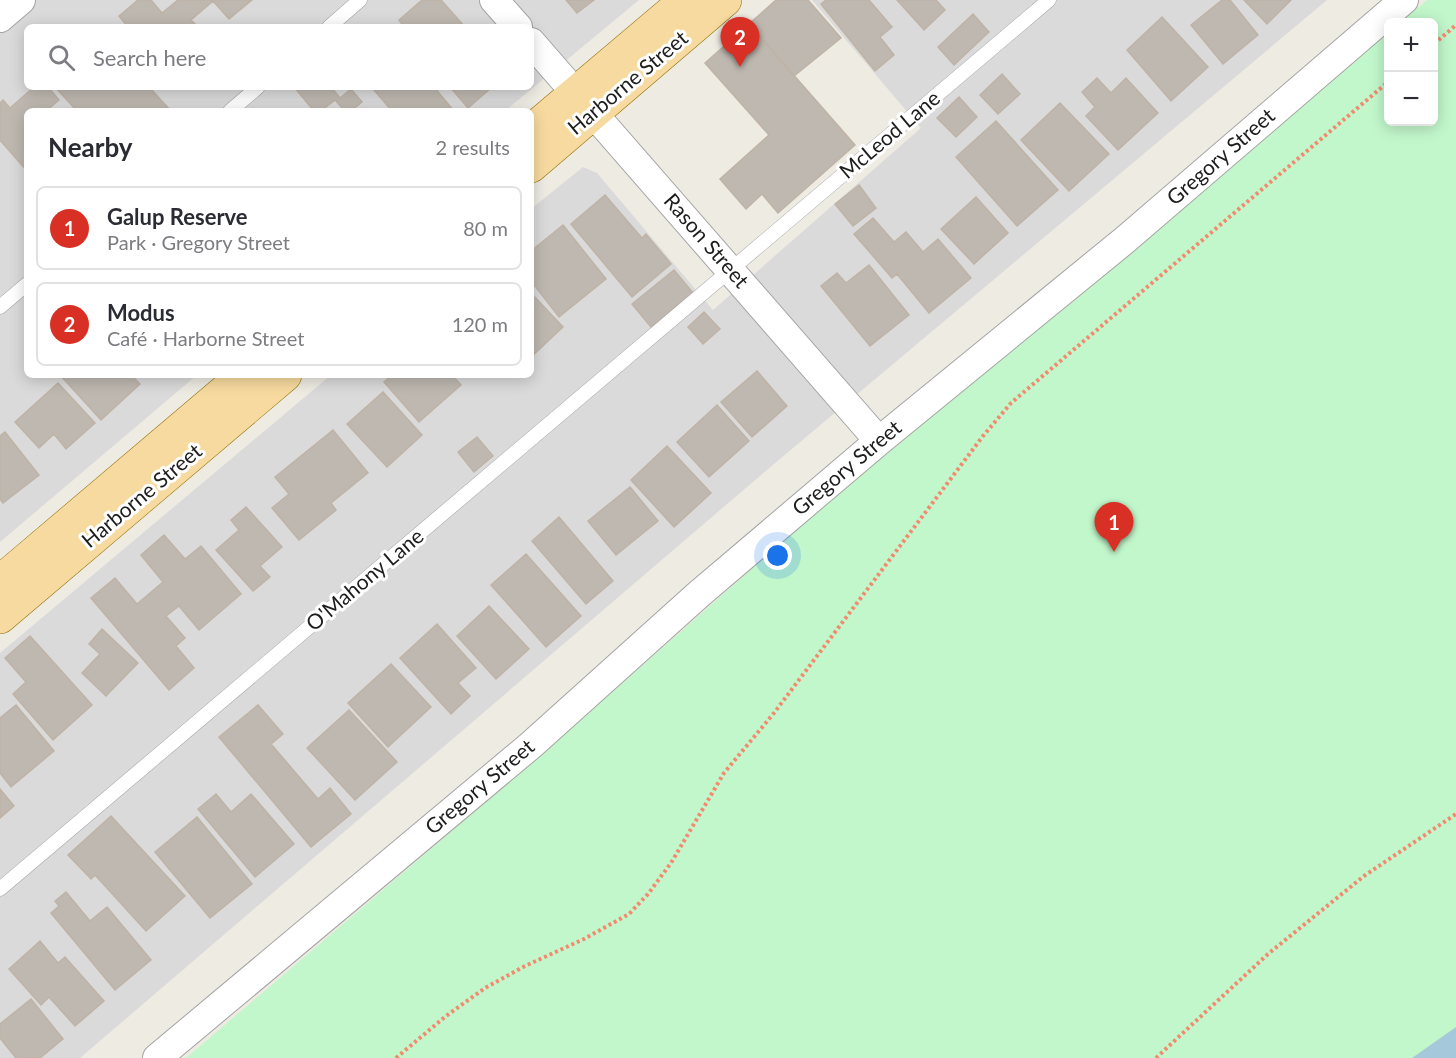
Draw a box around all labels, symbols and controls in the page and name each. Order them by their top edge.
pin: 2 [720,17,760,67]
map controls [1384,18,1438,126]
button: + [1384,18,1438,72]
search box [24,24,534,90]
street label: Harborne Street [562,24,692,139]
icon: search [45,41,78,74]
text: Search here [93,44,206,71]
button: − [1384,72,1438,126]
street label: McLeod Lane [834,85,944,183]
street label: Gregory Street [1161,102,1279,210]
text: Nearby [48,131,133,163]
text: 2 results [435,135,510,159]
street label: Rason Street [659,188,755,293]
text: Galup Reserve [107,203,248,230]
text: 1 [64,216,75,240]
text: 80 m [463,216,508,240]
text: Park · Gregory Street [107,230,290,254]
text: Modus [107,299,175,326]
text: 2 [64,312,75,336]
text: 120 m [452,312,508,336]
text: Café · Harborne Street [107,326,304,350]
street label: Gregory Street [786,414,906,520]
street label: Harborne Street [76,437,206,552]
pin: 1 [1094,502,1134,552]
street label: O'Mahony Lane [300,523,428,635]
your location [763,541,792,570]
street label: Gregory Street [419,733,539,839]

